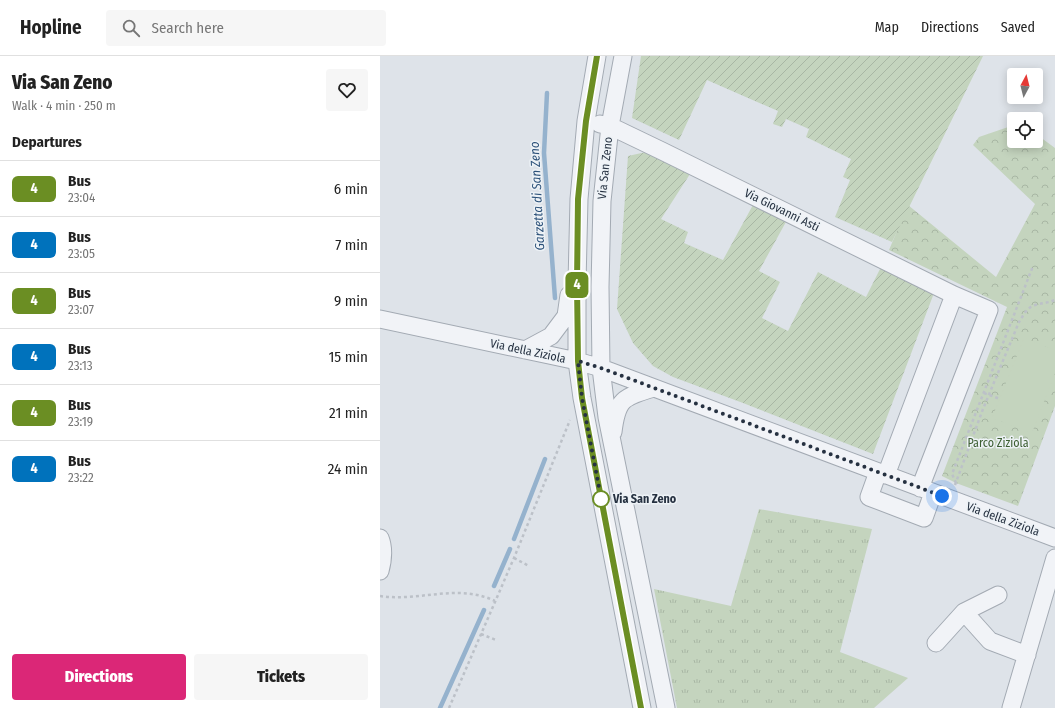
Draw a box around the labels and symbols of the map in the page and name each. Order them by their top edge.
north arrow [1007,68,1043,104]
street label: Via San Zeno [595,136,615,200]
water label: Garzetta di San Zeno [527,141,547,251]
street label: Via Giovanni Asti [742,186,822,234]
line badge: 4 [564,272,590,298]
street label: Via della Ziziola [489,336,567,366]
park label: Parco Ziziola [967,436,1029,450]
your location [932,486,952,506]
marker: Via San Zeno [592,490,610,508]
place label: Via San Zeno [612,492,677,506]
street label: Via della Ziziola [964,499,1042,539]

